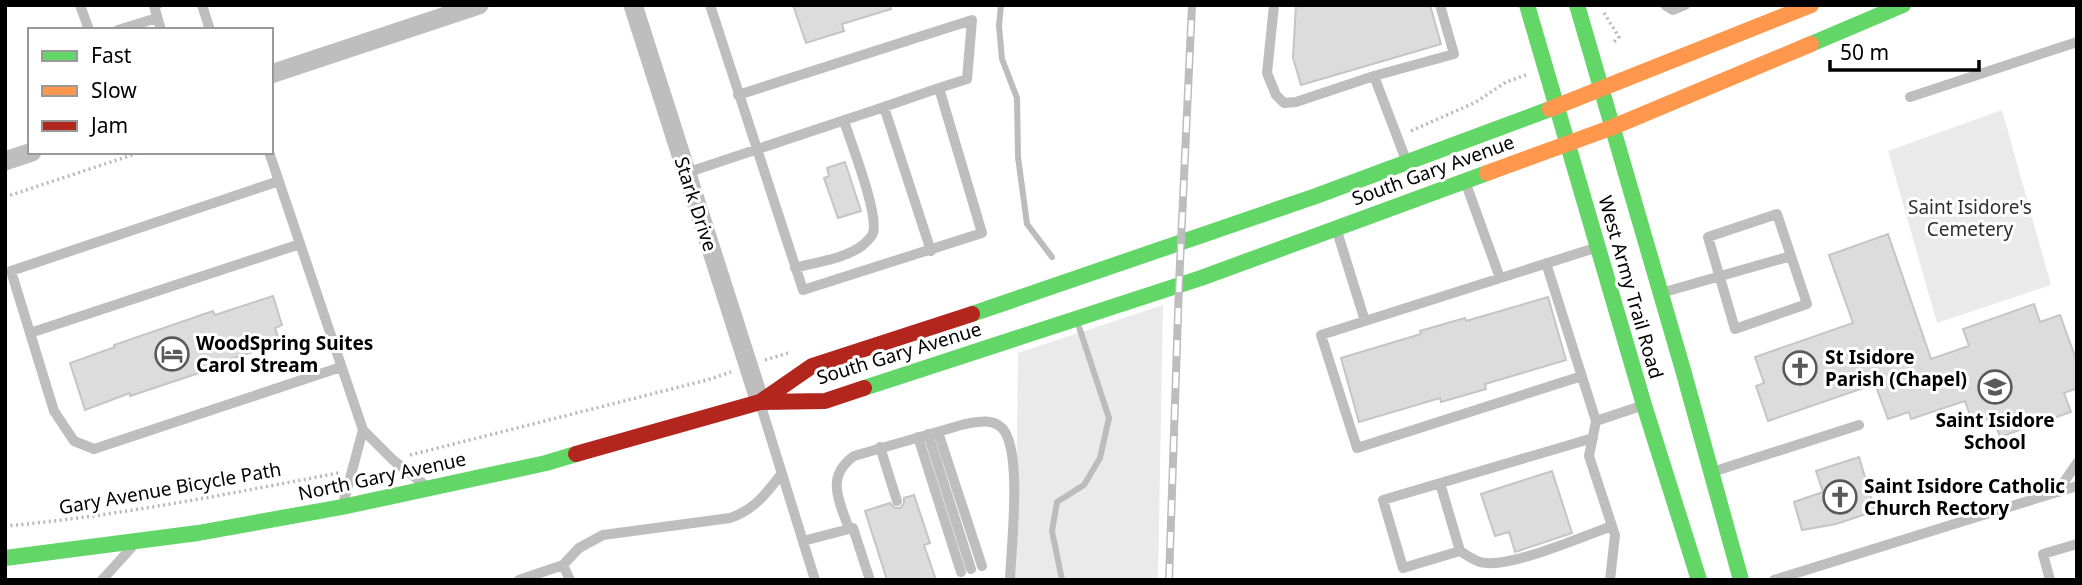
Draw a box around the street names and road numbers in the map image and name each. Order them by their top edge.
street label: South Gary Avenue [1348,129,1518,211]
street label: Stark Drive [669,153,723,255]
street label: West Army Trail Road [1592,192,1670,382]
street label: South Gary Avenue [813,316,985,390]
street label: North Gary Avenue [296,446,468,506]
street label: Gary Avenue Bicycle Path [57,456,283,520]

